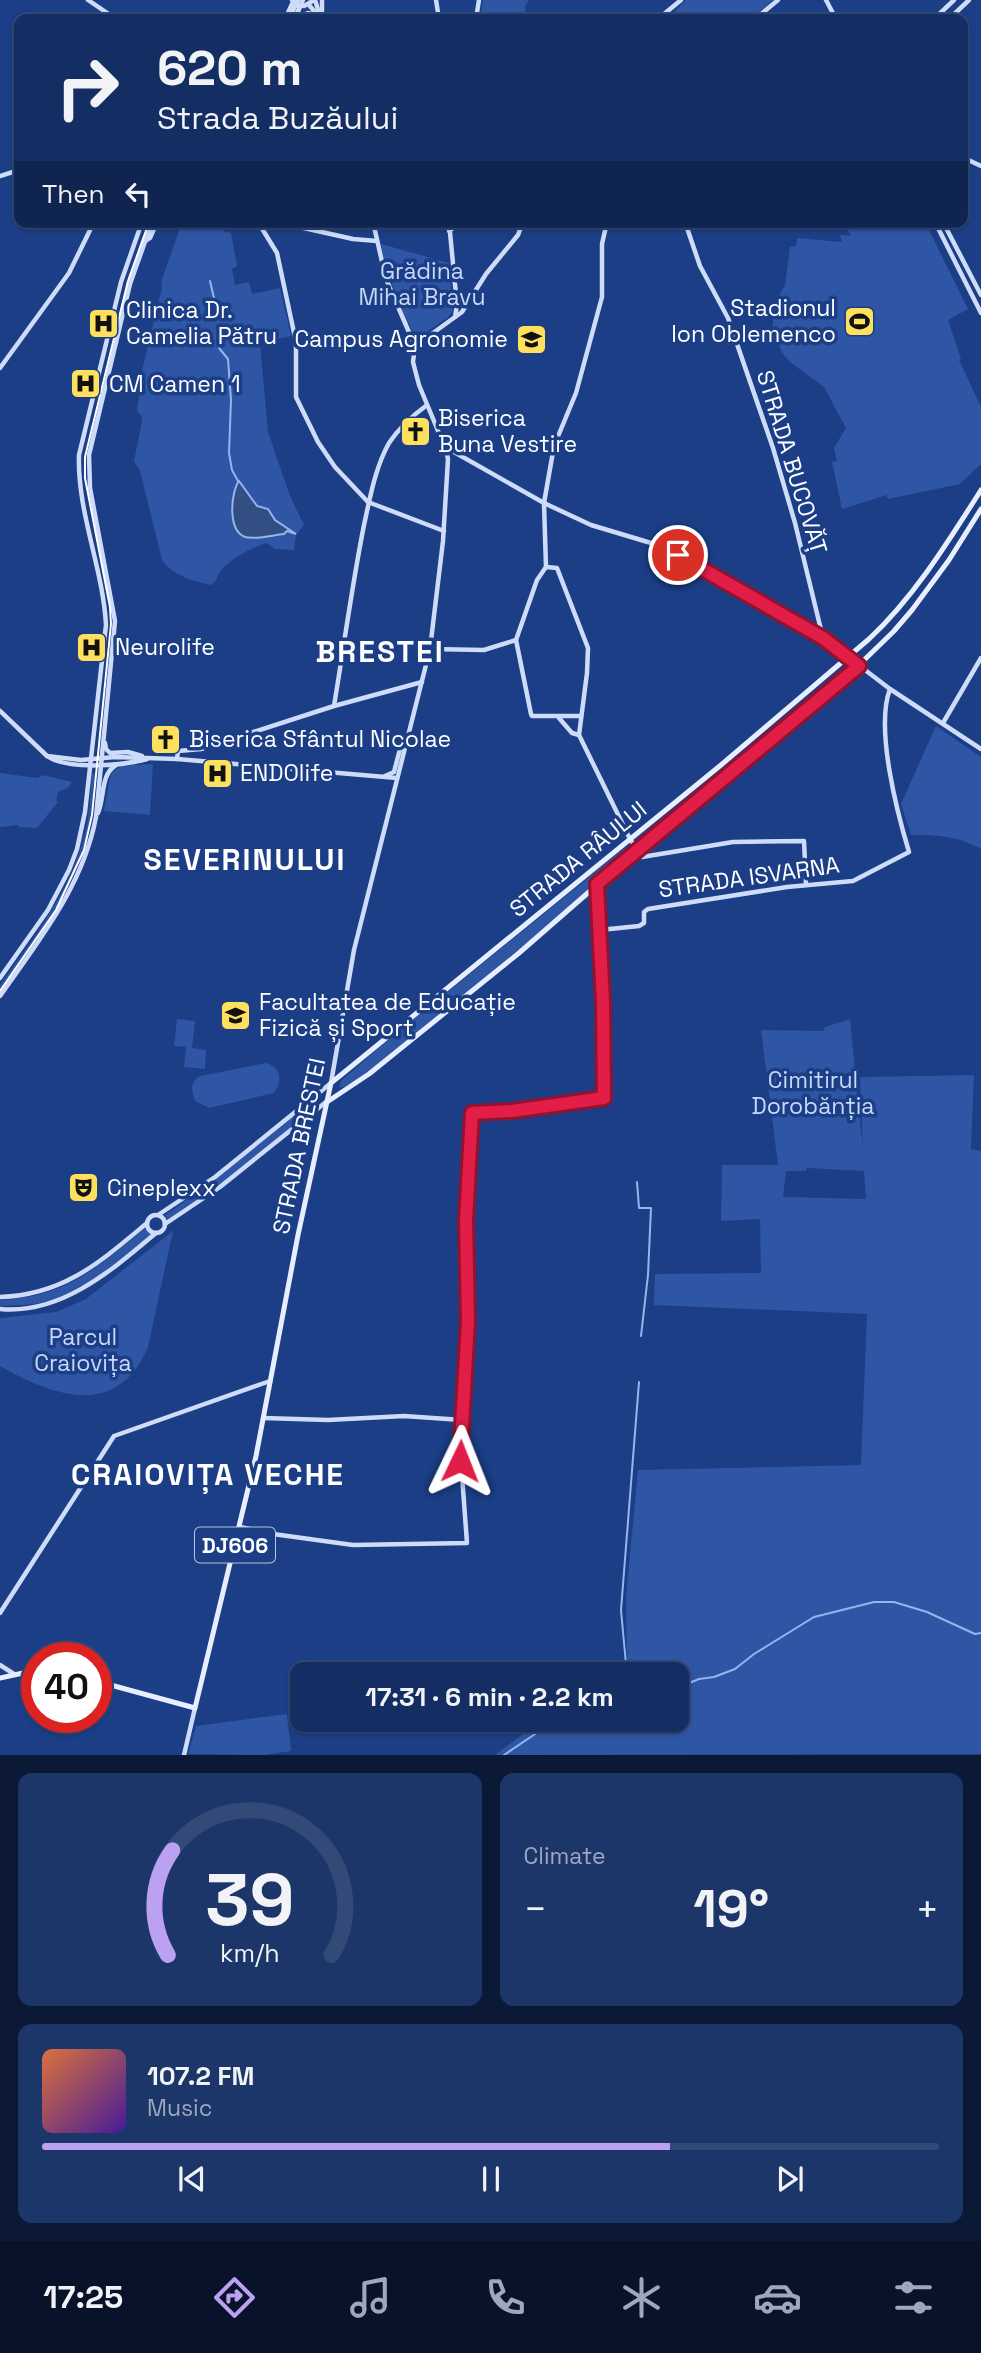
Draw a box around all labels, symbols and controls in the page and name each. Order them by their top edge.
text: 620 m [157,37,302,99]
icon: right [42,42,133,133]
text: Strada Buzăului [157,98,398,138]
icon: left [119,175,157,213]
text: Then [42,177,105,211]
park label: Grădina Mihai Bravu [359,256,485,312]
place label: Stadionul Ion Oblemenco [671,293,836,349]
place label: Clinica Dr. Camelia Pătru [126,295,277,351]
sports icon: Stadionul Ion Oblemenco [842,304,876,338]
hospital icon: Clinica Dr. Camelia Pătru [86,306,120,340]
school or university icon: Campus Agronomie [514,322,548,356]
place label: Campus Agronomie [295,324,508,354]
street label: STRADA BUCOVĂȚ [750,366,834,558]
hospital icon: CM Camen 1 [69,367,103,401]
place label: CM Camen 1 [109,369,241,399]
place label: Biserica Buna Vestire [438,403,577,459]
church icon: Biserica Buna Vestire [398,414,432,448]
pin [648,525,708,585]
icon: arrive [659,536,697,574]
hospital icon: Neurolife [75,630,109,664]
place label: Neurolife [115,632,215,662]
district label: BRESTEI [315,632,445,671]
church icon: Biserica Sfântul Nicolae [149,722,183,756]
place label: Biserica Sfântul Nicolae [189,724,451,754]
hospital icon: ENDOlife [200,756,234,790]
place label: ENDOlife [240,758,333,788]
street label: STRADA RÂULUI [503,794,653,924]
district label: SEVERINULUI [144,840,346,879]
street label: STRADA ISVARNA [657,849,841,905]
place label: Facultatea de Educație Fizică și Sport [259,987,516,1043]
school or university icon: Facultatea de Educație Fizică și Sport [219,998,253,1032]
street label: STRADA BRESTEI [266,1055,332,1237]
park label: Cimitirul Dorobănția [751,1065,875,1121]
theatre icon: Cineplexx [67,1171,101,1205]
place label: Cineplexx [107,1173,216,1203]
park label: Parcul Craiovița [34,1322,132,1378]
position arrow [423,1424,497,1498]
district label: CRAIOVIȚA VECHE [71,1455,345,1494]
road number: DJ606 [195,1528,275,1562]
speed limit sign: 40 [21,1642,112,1733]
text: 17:31 · 6 min · 2.2 km [365,1680,614,1714]
text: Climate [524,1841,606,1871]
text: 39 [205,1854,294,1947]
text: 19° [693,1876,769,1942]
text: − [524,1885,547,1933]
text: + [915,1885,939,1933]
text: km/h [220,1937,280,1969]
text: 107.2 FM [147,2059,254,2093]
text: Music [147,2093,212,2123]
icon: previous [173,2160,211,2198]
icon: pause [472,2160,510,2198]
icon: next [771,2160,809,2198]
icon: directions [210,2273,259,2322]
icon: music [346,2273,395,2322]
icon: phone [481,2273,530,2322]
icon: climate [617,2273,666,2322]
icon: car [753,2273,802,2322]
icon: filters [889,2273,938,2322]
text: 17:25 [43,2277,123,2317]

